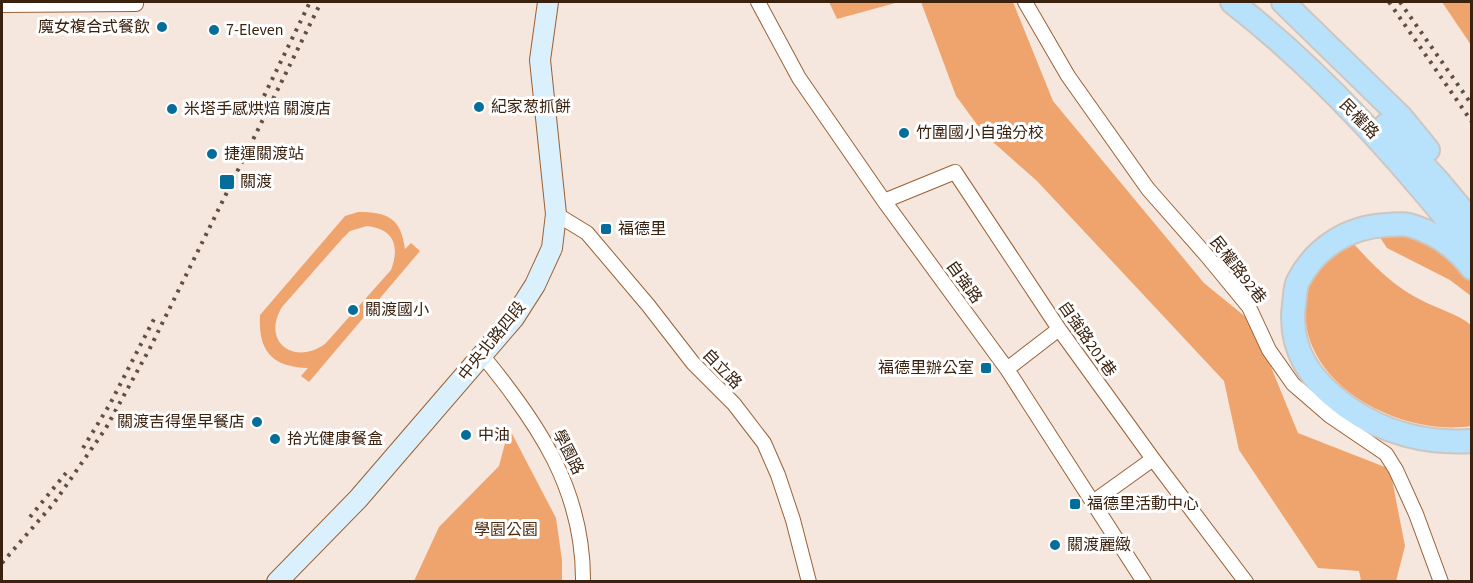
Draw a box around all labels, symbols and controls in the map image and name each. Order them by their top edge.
place label: 魔女複合式餐飲 [38,16,150,38]
place label: 7-Eleven [226,19,284,41]
marker: 魔女複合式餐飲 [155,20,169,34]
marker: 7-Eleven [207,23,221,37]
street label: 民權路 [1334,94,1384,144]
place label: 紀家葱抓餅 [491,96,571,118]
place label: 米塔手感烘焙 關渡店 [184,98,331,120]
marker: 紀家葱抓餅 [472,100,486,114]
marker: 米塔手感烘焙 關渡店 [165,102,179,116]
place label: 竹圍國小自強分校 [916,122,1044,144]
marker: 竹圍國小自強分校 [897,126,911,140]
place label: 捷運關渡站 [224,143,304,165]
marker: 捷運關渡站 [205,147,219,161]
place label: 關渡 [240,171,272,193]
marker: 關渡 [218,173,236,191]
place label: 福德里 [618,218,666,240]
marker: 福德里 [599,222,613,236]
street label: 民權路92巷 [1205,232,1271,308]
street label: 自強路 [941,256,987,308]
street label: 中央北路四段 [453,297,531,385]
street label: 自強路201巷 [1053,297,1121,381]
place label: 關渡國小 [365,299,429,321]
marker: 關渡國小 [346,303,360,317]
street label: 自立路 [697,344,747,394]
place label: 福德里辦公室 [878,357,974,379]
marker: 福德里辦公室 [979,361,993,375]
place label: 關渡吉得堡早餐店 [117,411,245,433]
marker: 關渡吉得堡早餐店 [250,415,264,429]
place label: 中油 [478,424,510,446]
street label: 學園路 [547,426,589,478]
place label: 拾光健康餐盒 [287,428,383,450]
marker: 中油 [459,428,473,442]
marker: 拾光健康餐盒 [268,432,282,446]
place label: 福德里活動中心 [1087,493,1199,515]
marker: 福德里活動中心 [1068,497,1082,511]
park label: 學園公園 [474,519,538,541]
place label: 關渡麗緻 [1067,534,1131,556]
marker: 關渡麗緻 [1048,538,1062,552]

